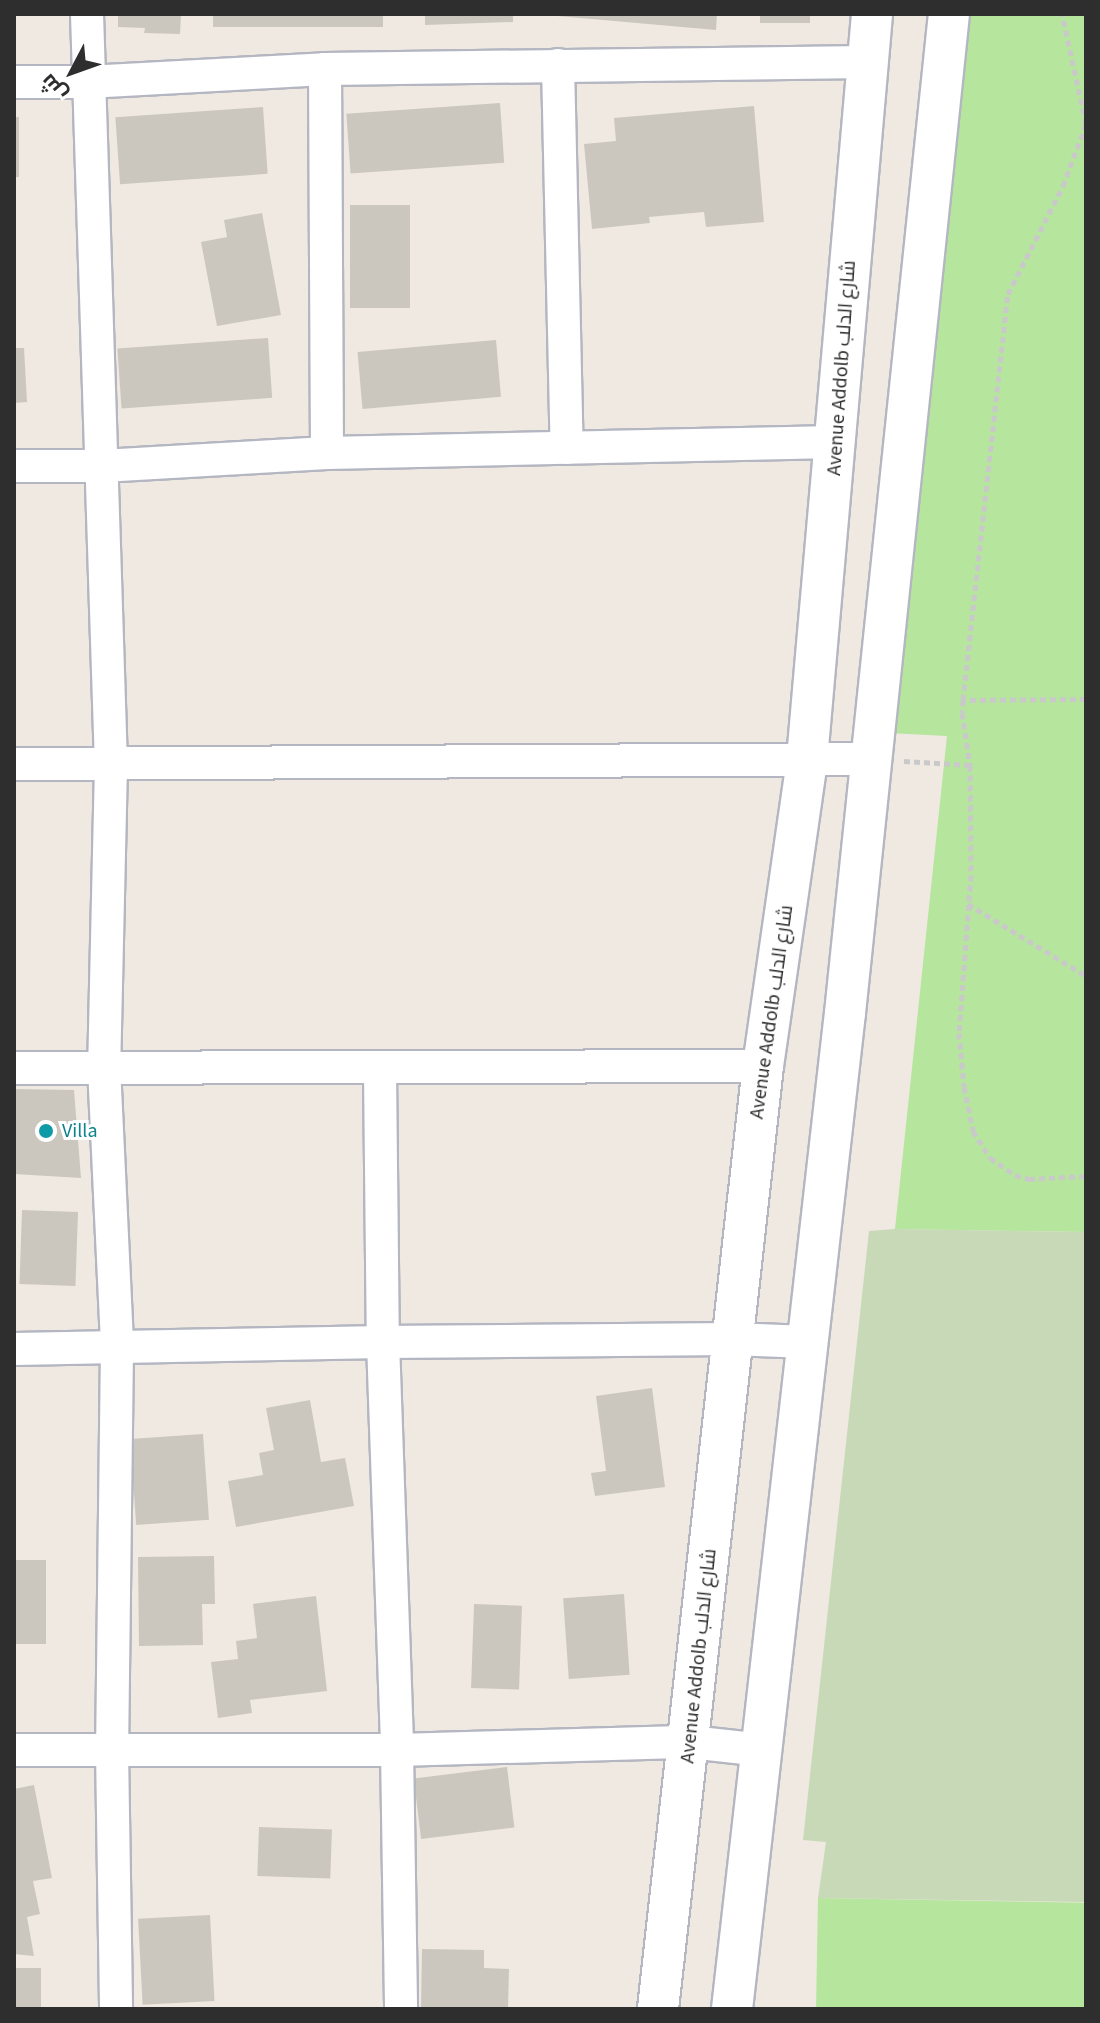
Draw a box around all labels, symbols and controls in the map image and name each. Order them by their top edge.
north arrow [32,32,112,112]
text: ش [33,67,75,109]
street label: Avenue Addolb شارع الدلب [823,259,861,477]
street label: Avenue Addolb شارع الدلب [745,903,799,1121]
place label: Villa [62,1119,97,1143]
marker: Villa [37,1122,55,1140]
street label: Avenue Addolb شارع الدلب [676,1547,722,1765]

